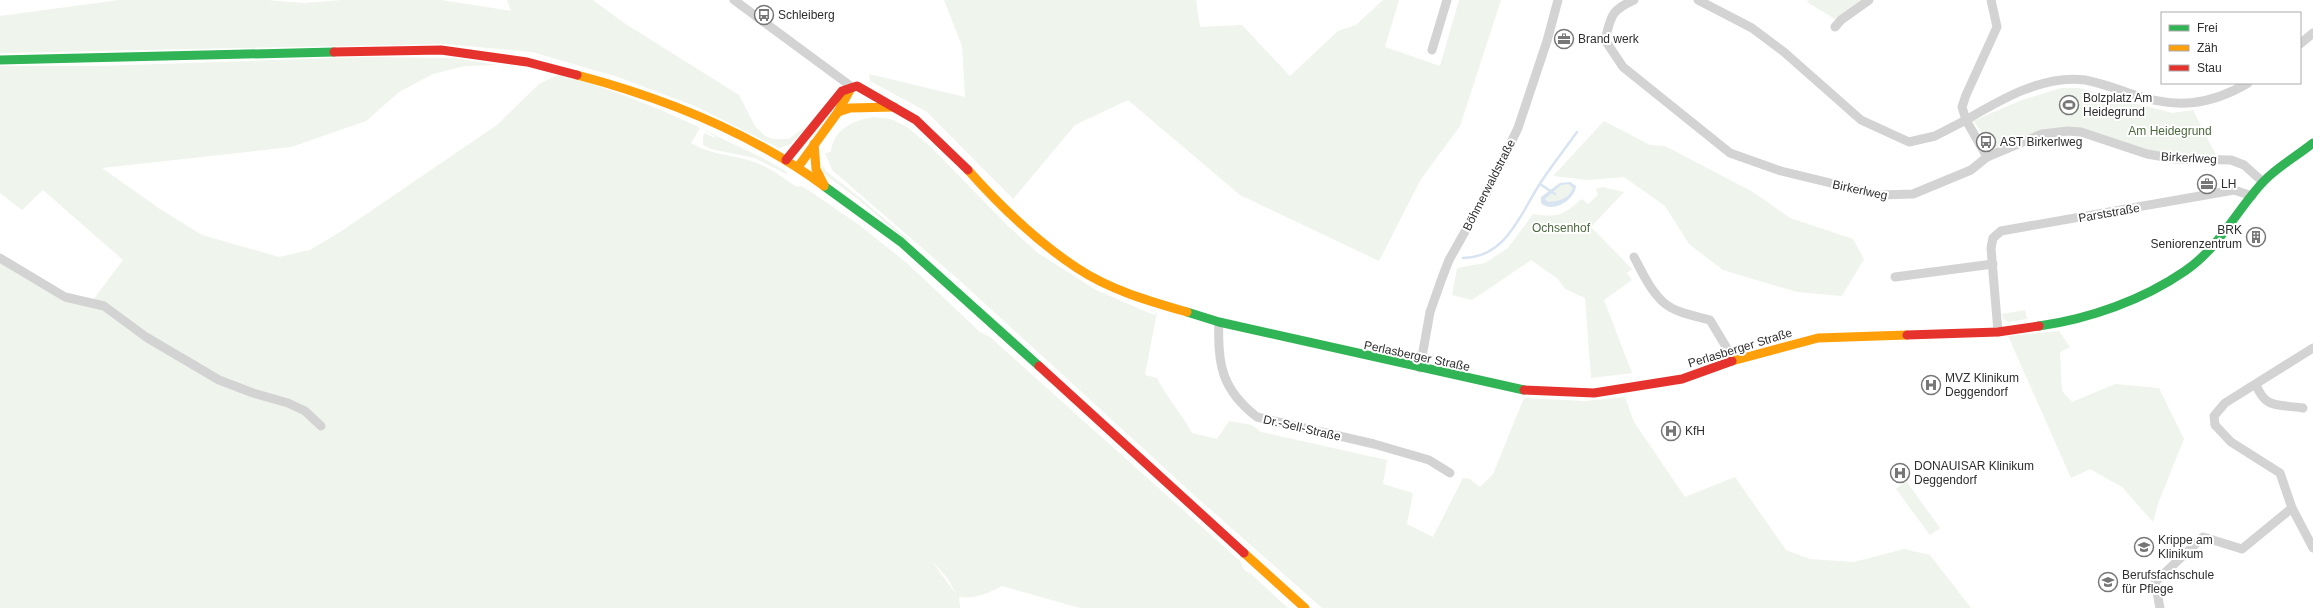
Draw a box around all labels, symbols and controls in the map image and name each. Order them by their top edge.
bus stop icon: Schleiberg [753,4,775,26]
place label: Schleiberg [778,8,835,22]
legend [2161,12,2301,84]
text: Frei [2197,21,2218,35]
office icon: Brand werk [1553,28,1575,50]
place label: Brand werk [1578,32,1640,46]
text: Zäh [2197,41,2218,55]
text: Stau [2197,61,2222,75]
place label: Bolzplatz Am Heidegrund [2083,91,2152,119]
sports icon: Bolzplatz Am Heidegrund [2058,94,2080,116]
park label: Am Heidegrund [2128,124,2212,138]
bus stop icon: AST Birkerlweg [1975,131,1997,153]
place label: AST Birkerlweg [2000,135,2082,149]
street label: Böhmerwaldstraße [1460,137,1518,233]
street label: Birkerlweg [2161,150,2217,166]
office icon: LH [2196,173,2218,195]
street label: Birkerlweg [1831,177,1889,203]
place label: LH [2221,177,2236,191]
street label: Parststraße [2077,201,2141,225]
park label: Ochsenhof [1532,221,1591,235]
place label: BRK Seniorenzentrum [2151,223,2242,251]
building icon: BRK Seniorenzentrum [2245,226,2267,248]
street label: Perlasberger Straße [1686,325,1794,370]
street label: Perlasberger Straße [1363,338,1472,374]
place label: MVZ Klinikum Deggendorf [1945,371,2019,399]
hospital icon: MVZ Klinikum Deggendorf [1920,374,1942,396]
street label: Dr.-Sell-Straße [1262,412,1343,444]
hospital icon: KfH [1660,420,1682,442]
place label: KfH [1685,424,1705,438]
place label: DONAUISAR Klinikum Deggendorf [1914,459,2034,487]
hospital icon: DONAUISAR Klinikum Deggendorf [1889,462,1911,484]
place label: Krippe am Klinikum [2158,533,2213,561]
school or university icon: Krippe am Klinikum [2133,536,2155,558]
place label: Berufsfachschule für Pflege [2122,568,2214,596]
school or university icon: Berufsfachschule für Pflege [2097,571,2119,593]

